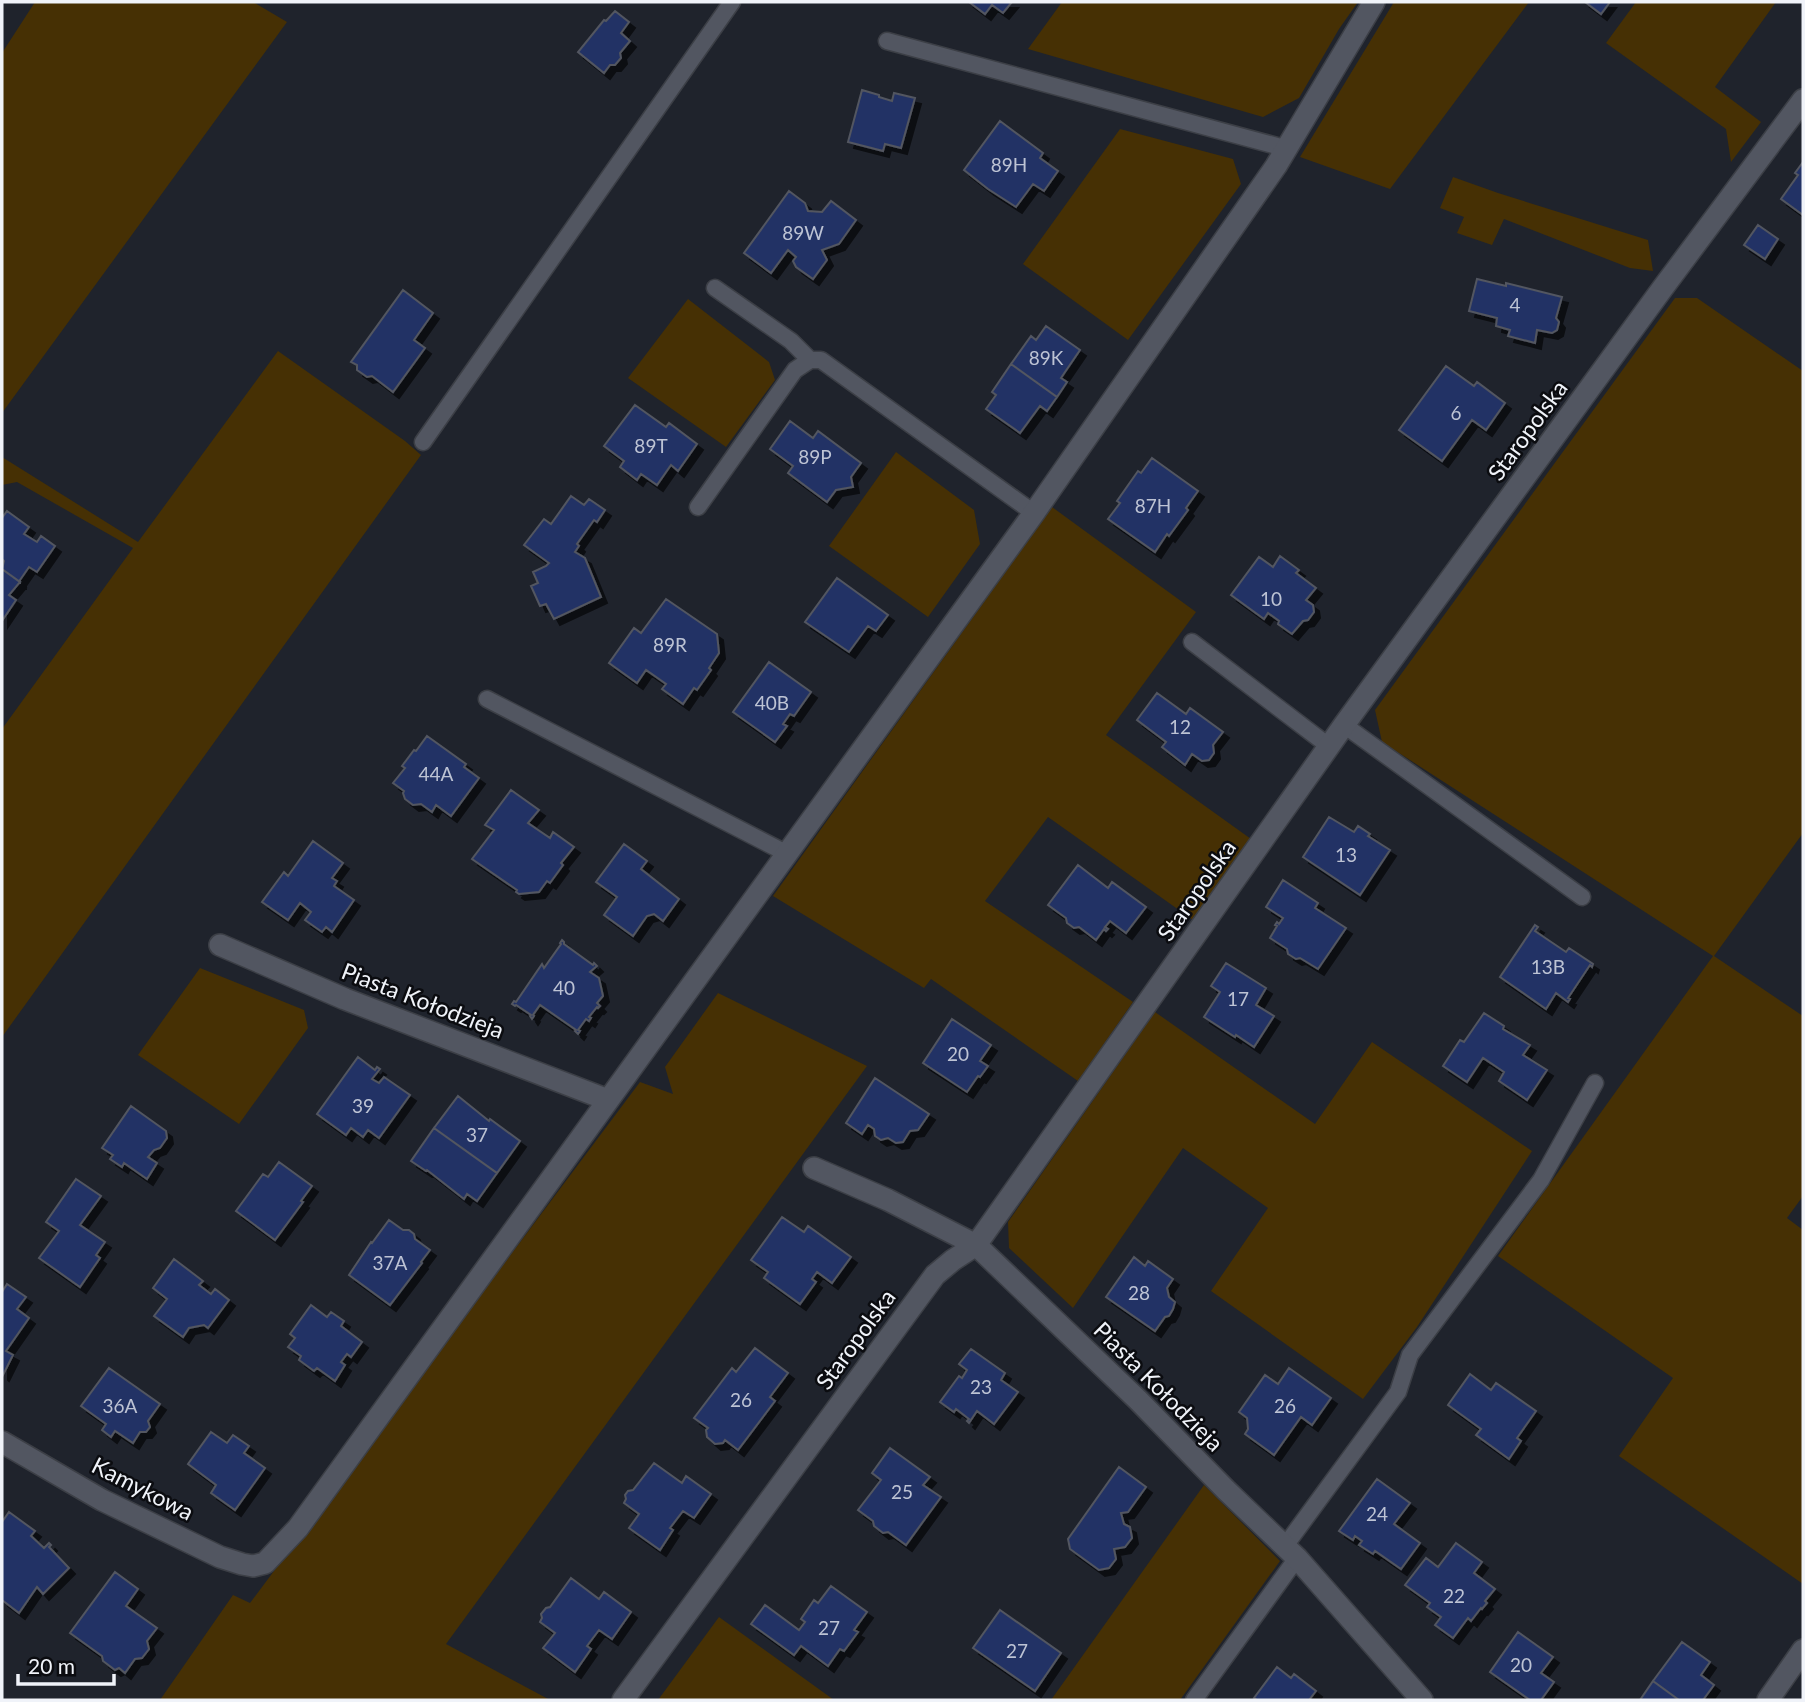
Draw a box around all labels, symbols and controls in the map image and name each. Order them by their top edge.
house number: 89H [991,153,1027,176]
house number: 89W [782,221,824,244]
house number: 4 [1509,293,1521,316]
house number: 89K [1029,346,1064,369]
street label: Staropolska [1481,374,1573,486]
house number: 6 [1450,401,1462,424]
house number: 89T [634,434,668,457]
house number: 89P [798,445,832,468]
house number: 87H [1135,494,1171,517]
house number: 10 [1260,587,1282,610]
house number: 89R [653,633,687,656]
house number: 40B [755,691,789,714]
house number: 12 [1169,715,1191,738]
house number: 44A [419,762,454,785]
street label: Staropolska [1151,834,1241,946]
house number: 13 [1335,843,1357,866]
house number: 13B [1531,955,1565,978]
street label: Piasta Kołodzieja [338,956,508,1044]
house number: 40 [553,976,575,999]
house number: 17 [1227,987,1249,1010]
house number: 20 [947,1042,969,1065]
house number: 39 [352,1094,374,1117]
house number: 37 [466,1123,488,1146]
house number: 37A [373,1251,408,1274]
house number: 28 [1128,1281,1150,1304]
street label: Staropolska [809,1283,901,1395]
street label: Piasta Kołodzieja [1088,1315,1230,1457]
house number: 23 [970,1375,992,1398]
house number: 26 [730,1388,752,1411]
house number: 36A [103,1394,138,1417]
house number: 26 [1274,1394,1296,1417]
street label: Kamykowa [87,1450,199,1526]
house number: 25 [891,1480,913,1503]
house number: 24 [1366,1502,1388,1525]
house number: 22 [1443,1584,1465,1607]
house number: 27 [818,1616,840,1639]
house number: 27 [1006,1639,1028,1662]
scale bar [18,1642,114,1686]
text: 20 m [28,1653,75,1678]
house number: 20 [1510,1653,1532,1676]

